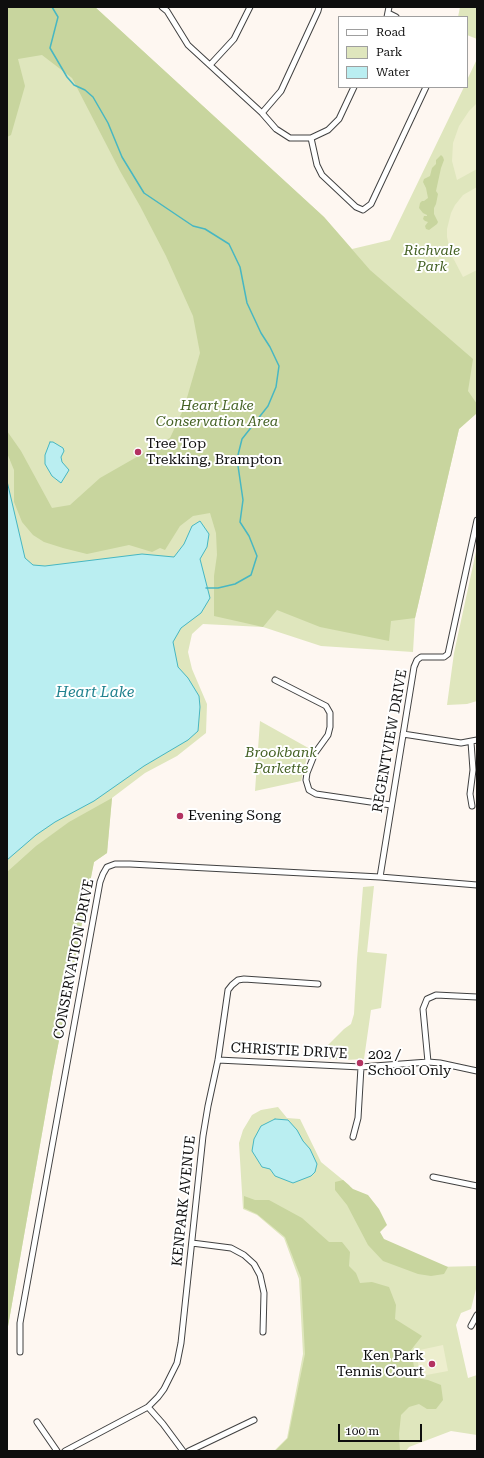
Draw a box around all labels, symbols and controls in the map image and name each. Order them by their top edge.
legend [338,16,468,88]
text: Road [376,25,405,39]
text: Park [376,45,402,59]
text: Water [376,65,410,79]
park label: Richvale Park [404,243,460,276]
park label: Heart Lake Conservation Area [156,398,278,430]
place label: Tree Top Trekking, Brampton [146,436,282,468]
marker: Tree Top Trekking, Brampton [133,447,143,457]
street label: REGENTVIEW DRIVE [369,668,411,814]
water label: Heart Lake [56,684,134,702]
park label: Brookbank Parkette [245,745,317,778]
place label: Evening Song [188,808,281,824]
marker: Evening Song [175,811,185,821]
street label: CONSERVATION DRIVE [50,877,98,1041]
street label: CHRISTIE DRIVE [230,1040,348,1062]
place label: 202 / School Only [368,1047,451,1080]
marker: 202 / School Only [355,1058,365,1068]
street label: KENPARK AVENUE [169,1135,199,1267]
place label: Ken Park Tennis Court [336,1348,424,1380]
marker: Ken Park Tennis Court [427,1359,437,1369]
scale bar [340,1416,424,1442]
text: 100 m [345,1424,379,1438]

